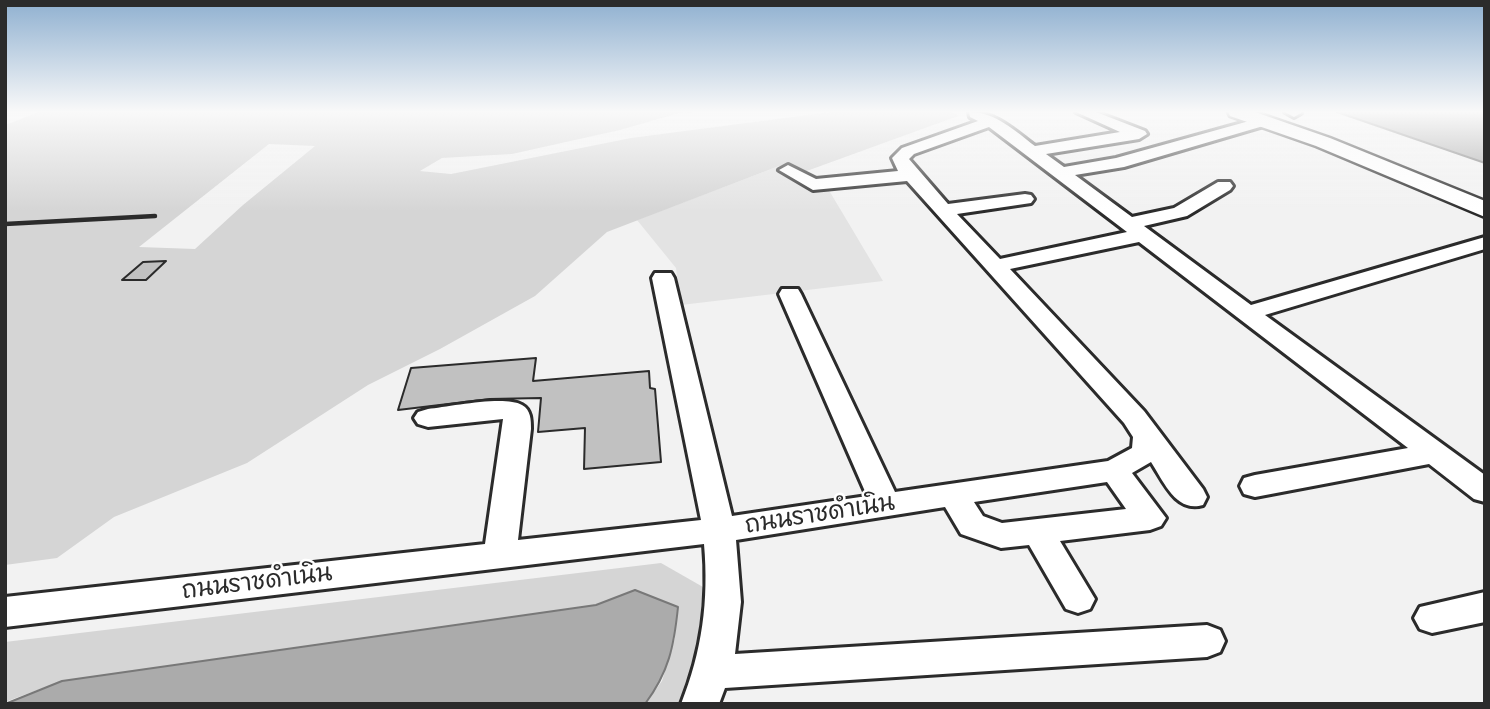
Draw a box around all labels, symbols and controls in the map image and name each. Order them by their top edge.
street label: ถนนราชดำเนิน [743,489,897,541]
street label: ถนนราชดำเนิน [180,559,334,607]

